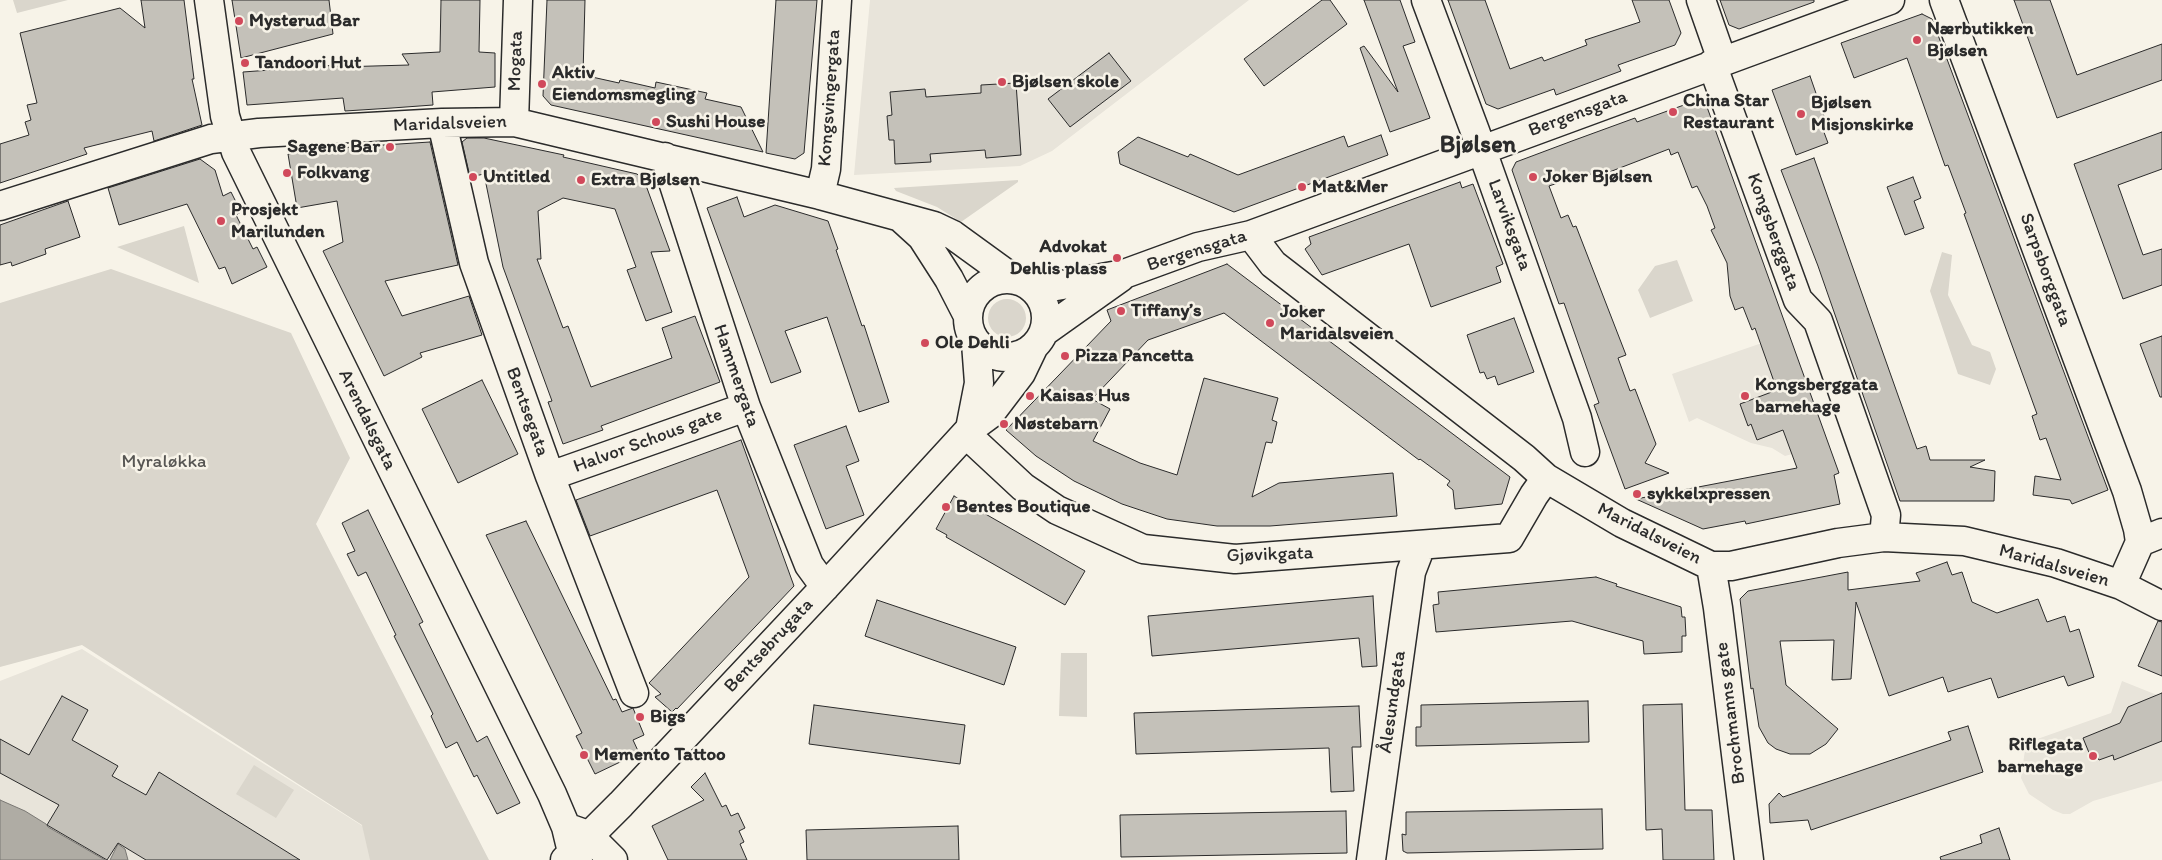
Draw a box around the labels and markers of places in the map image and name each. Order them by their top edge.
place label: Mysterud Bar [249,10,360,32]
marker: Mysterud Bar [233,15,245,27]
place label: Nærbutikken Bjølsen [1927,18,2034,62]
marker: Nærbutikken Bjølsen [1911,34,1923,46]
place label: Tandoori Hut [255,52,361,74]
marker: Tandoori Hut [239,57,251,69]
place label: Aktiv Eiendomsmegling [552,62,696,106]
place label: Bjølsen skole [1012,71,1119,93]
marker: Bjølsen skole [996,76,1008,88]
marker: Aktiv Eiendomsmegling [536,78,548,90]
place label: China Star Restaurant [1683,90,1774,134]
place label: Bjølsen Misjonskirke [1811,92,1914,136]
marker: China Star Restaurant [1667,106,1679,118]
marker: Bjølsen Misjonskirke [1795,108,1807,120]
place label: Sushi House [666,111,765,133]
marker: Sushi House [650,116,662,128]
place label: Sagene Bar [287,136,380,158]
marker: Sagene Bar [384,141,396,153]
place label: Folkvang [297,162,369,184]
place label: Untitled [483,166,550,188]
place label: Joker Bjølsen [1543,166,1652,188]
marker: Folkvang [281,167,293,179]
place label: Extra Bjølsen [591,169,700,191]
marker: Untitled [467,171,479,183]
marker: Joker Bjølsen [1527,171,1539,183]
marker: Extra Bjølsen [575,174,587,186]
place label: Mat&Mer [1312,176,1388,198]
marker: Mat&Mer [1296,181,1308,193]
place label: Prosjekt Marilunden [231,199,325,243]
marker: Prosjekt Marilunden [215,215,227,227]
place label: Advokat Dehlis plass [1010,236,1107,280]
marker: Advokat Dehlis plass [1111,252,1123,264]
place label: Tiffany’s [1131,300,1202,322]
place label: Joker Maridalsveien [1280,301,1394,345]
marker: Tiffany’s [1115,305,1127,317]
marker: Joker Maridalsveien [1264,317,1276,329]
place label: Ole Dehli [935,332,1010,354]
marker: Ole Dehli [919,337,931,349]
place label: Pizza Pancetta [1075,345,1194,367]
marker: Pizza Pancetta [1059,350,1071,362]
place label: Kongsberggata barnehage [1755,374,1878,418]
place label: Kaisas Hus [1040,385,1130,407]
marker: Kaisas Hus [1024,390,1036,402]
marker: Kongsberggata barnehage [1739,390,1751,402]
place label: Nøstebarn [1014,413,1098,435]
marker: Nøstebarn [998,418,1010,430]
place label: sykkelxpressen [1647,483,1770,505]
marker: sykkelxpressen [1631,488,1643,500]
place label: Bentes Boutique [956,496,1091,518]
marker: Bentes Boutique [940,501,952,513]
place label: Bigs [650,706,685,728]
marker: Bigs [634,711,646,723]
place label: Riflegata barnehage [1997,734,2083,778]
place label: Memento Tattoo [594,744,726,766]
marker: Memento Tattoo [578,749,590,761]
marker: Riflegata barnehage [2087,750,2099,762]

